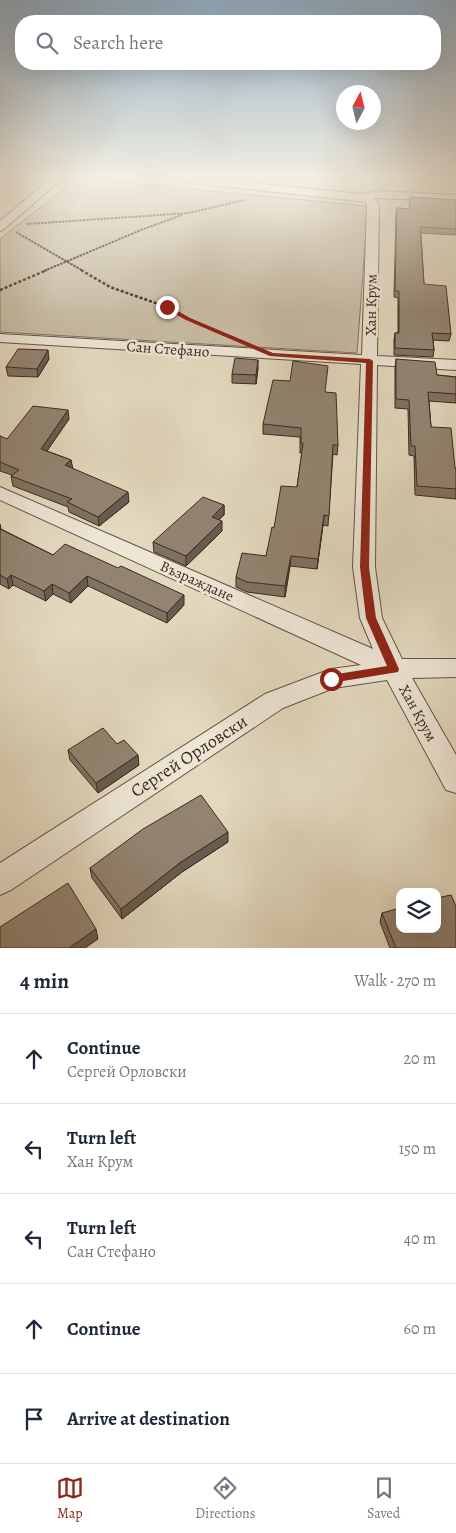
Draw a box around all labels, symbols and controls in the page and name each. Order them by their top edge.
search box [15,15,441,70]
icon: search [33,29,61,57]
text: Search here [73,30,163,56]
north arrow [336,85,381,130]
street label: Хан Крум [360,274,382,336]
route end [156,296,179,319]
street label: Сан Стефано [126,336,210,362]
street label: Възраждане [157,556,237,606]
route start [320,668,343,691]
street label: Хан Крум [394,681,442,745]
street label: Сергей Орловски [126,709,252,803]
map controls [396,888,441,933]
button: layers [396,888,441,933]
text: 4 min [20,967,69,995]
text: Walk · 270 m [354,970,436,992]
text: Continue [67,1035,141,1061]
icon: ahead [20,1045,48,1073]
text: 20 m [403,1048,436,1070]
text: Сергей Орловски [67,1061,187,1083]
text: Turn left [67,1125,136,1151]
icon: left [20,1135,48,1163]
text: 150 m [399,1138,436,1160]
text: Хан Крум [67,1151,133,1173]
text: Turn left [67,1215,136,1241]
icon: left [20,1225,48,1253]
text: 40 m [404,1228,436,1250]
text: Сан Стефано [67,1241,156,1263]
icon: ahead [20,1315,48,1343]
text: Continue [67,1316,141,1342]
text: 60 m [404,1318,436,1340]
icon: arrive [20,1405,48,1433]
text: Arrive at destination [67,1406,230,1432]
tab: Map [56,1474,84,1523]
tab: Directions [195,1474,255,1523]
tab: Saved [367,1474,400,1523]

